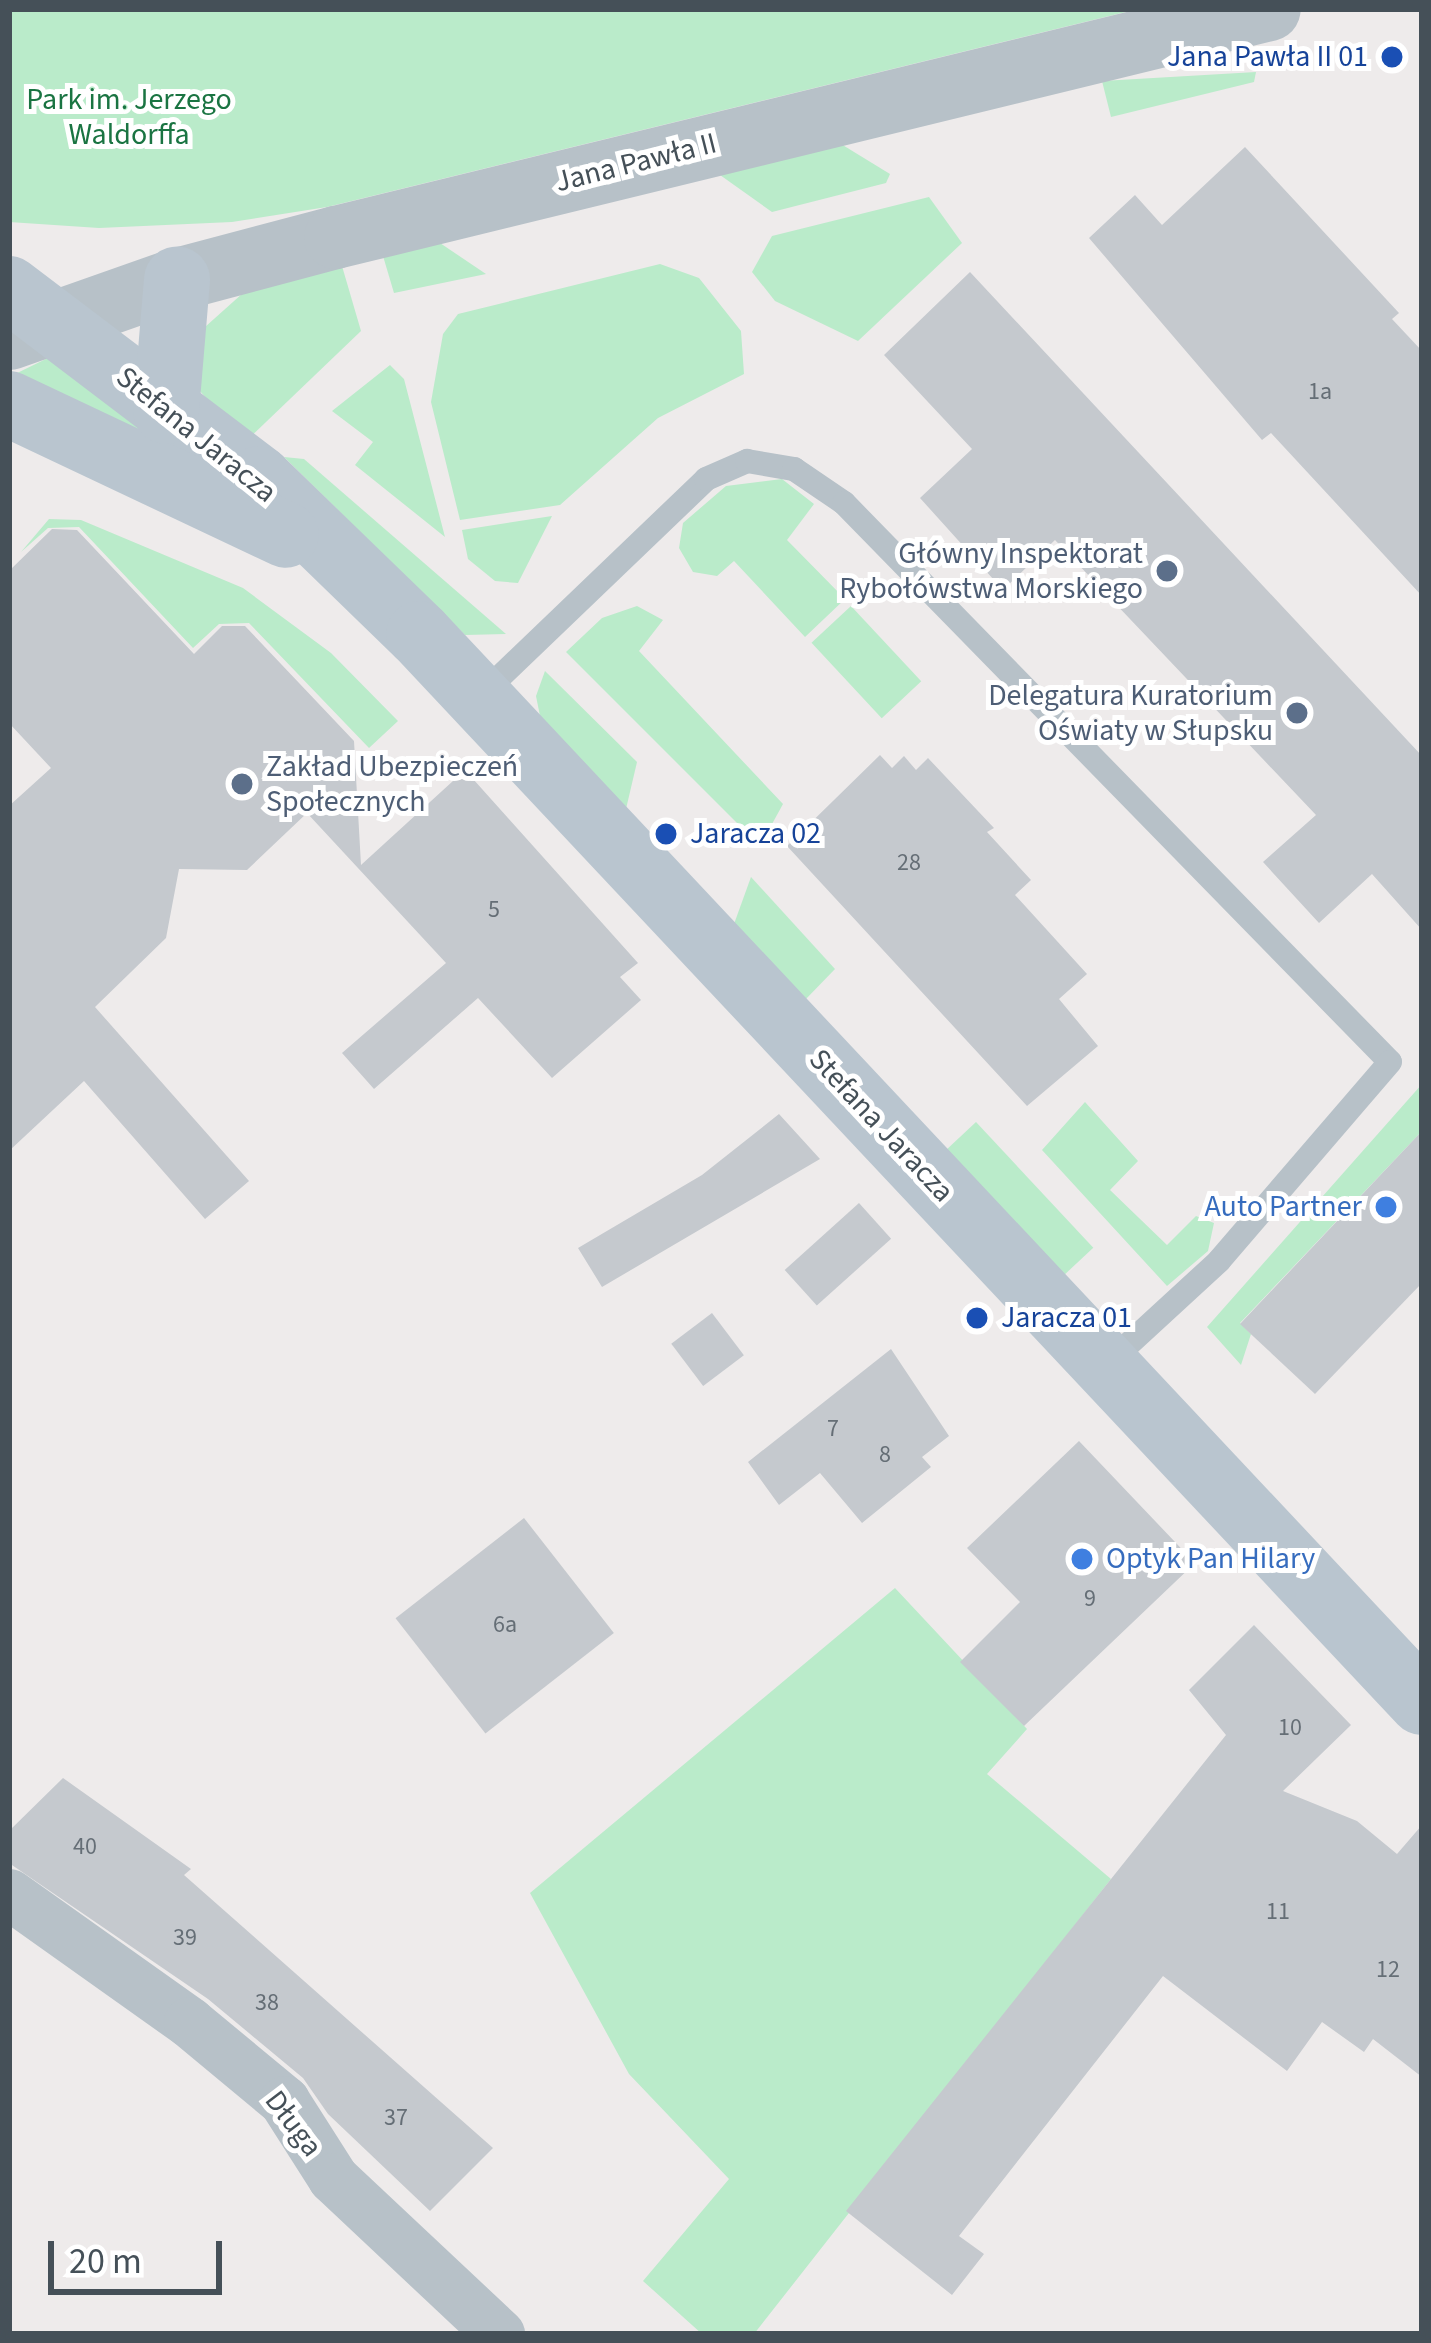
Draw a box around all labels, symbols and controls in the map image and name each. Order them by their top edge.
place label: Jana Pawła II 01 [1167,39,1368,75]
marker: Jana Pawła II 01 [1379,44,1405,70]
park label: Park im. Jerzego Waldorffa [26,82,232,152]
street label: Jana Pawła II [551,126,721,200]
street label: Stefana Jaracza [109,359,283,511]
house number: 1a [1308,378,1332,406]
place label: Główny Inspektorat Rybołówstwa Morskiego [839,536,1143,606]
marker: Główny Inspektorat Rybołówstwa Morskiego [1154,558,1180,584]
place label: Delegatura Kuratorium Oświaty w Słupsku [988,678,1273,748]
marker: Delegatura Kuratorium Oświaty w Słupsku [1284,700,1310,726]
place label: Zakład Ubezpieczeń Społecznych [266,749,518,819]
marker: Zakład Ubezpieczeń Społecznych [229,771,255,797]
place label: Jaracza 02 [690,816,821,852]
marker: Jaracza 02 [653,821,679,847]
house number: 28 [897,849,921,877]
house number: 5 [488,896,500,924]
street label: Stefana Jaracza [801,1042,961,1210]
place label: Auto Partner [1205,1189,1362,1225]
marker: Auto Partner [1373,1194,1399,1220]
place label: Jaracza 01 [1001,1300,1132,1336]
marker: Jaracza 01 [964,1305,990,1331]
house number: 7 [827,1415,839,1443]
house number: 8 [879,1441,891,1469]
place label: Optyk Pan Hilary [1106,1541,1315,1577]
marker: Optyk Pan Hilary [1069,1546,1095,1572]
house number: 9 [1084,1585,1096,1613]
house number: 6a [493,1611,517,1639]
house number: 10 [1278,1714,1302,1742]
house number: 40 [73,1833,97,1861]
house number: 11 [1266,1898,1290,1926]
house number: 39 [173,1924,197,1952]
house number: 12 [1376,1956,1400,1984]
house number: 38 [255,1989,279,2017]
street label: Długa [257,2084,329,2164]
house number: 37 [384,2104,408,2132]
scale bar [54,2217,228,2291]
text: 20 m [69,2236,142,2287]

